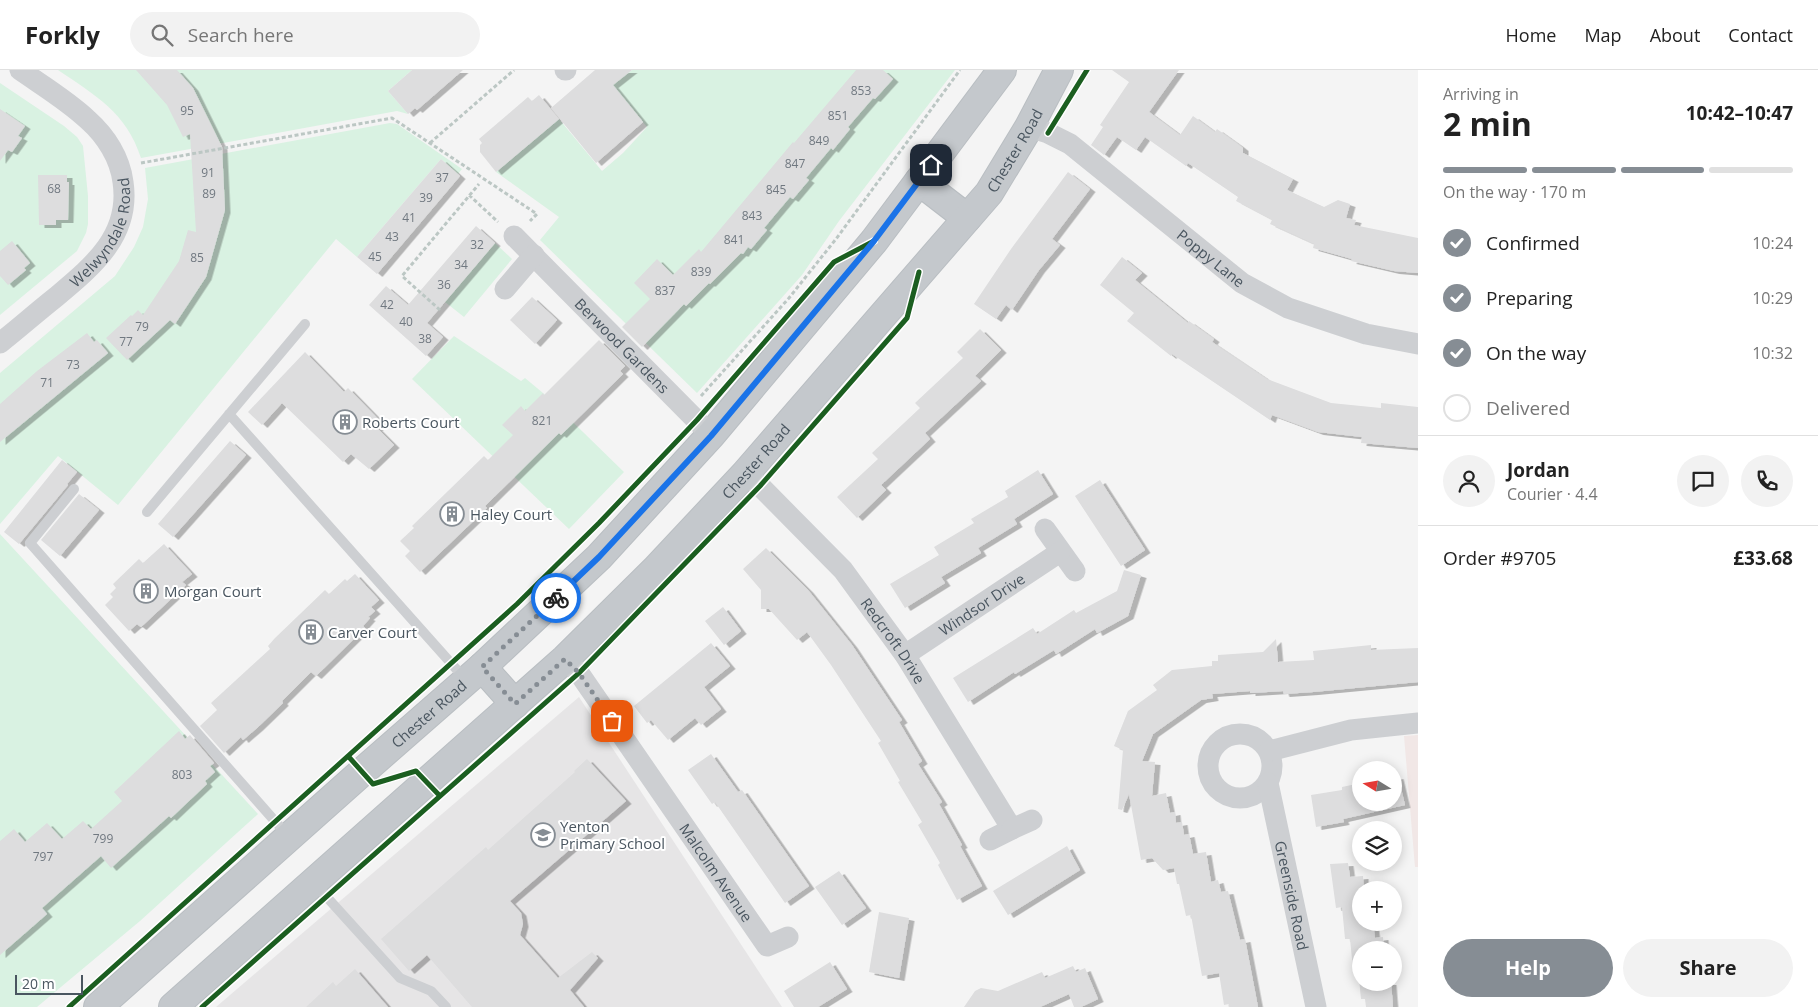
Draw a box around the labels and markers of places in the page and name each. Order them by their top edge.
pin [910,144,952,186]
building icon: Roberts Court [332,409,358,435]
place label: Roberts Court [362,412,460,432]
building icon: Haley Court [439,501,465,527]
place label: Haley Court [470,504,552,524]
building icon: Morgan Court [133,578,159,604]
place label: Morgan Court [164,581,261,601]
building icon: Carver Court [298,619,324,645]
place label: Carver Court [328,622,417,642]
pin [591,700,633,742]
place label: Yenton Primary School [560,816,665,853]
school or university icon: Yenton Primary School [530,822,556,848]

